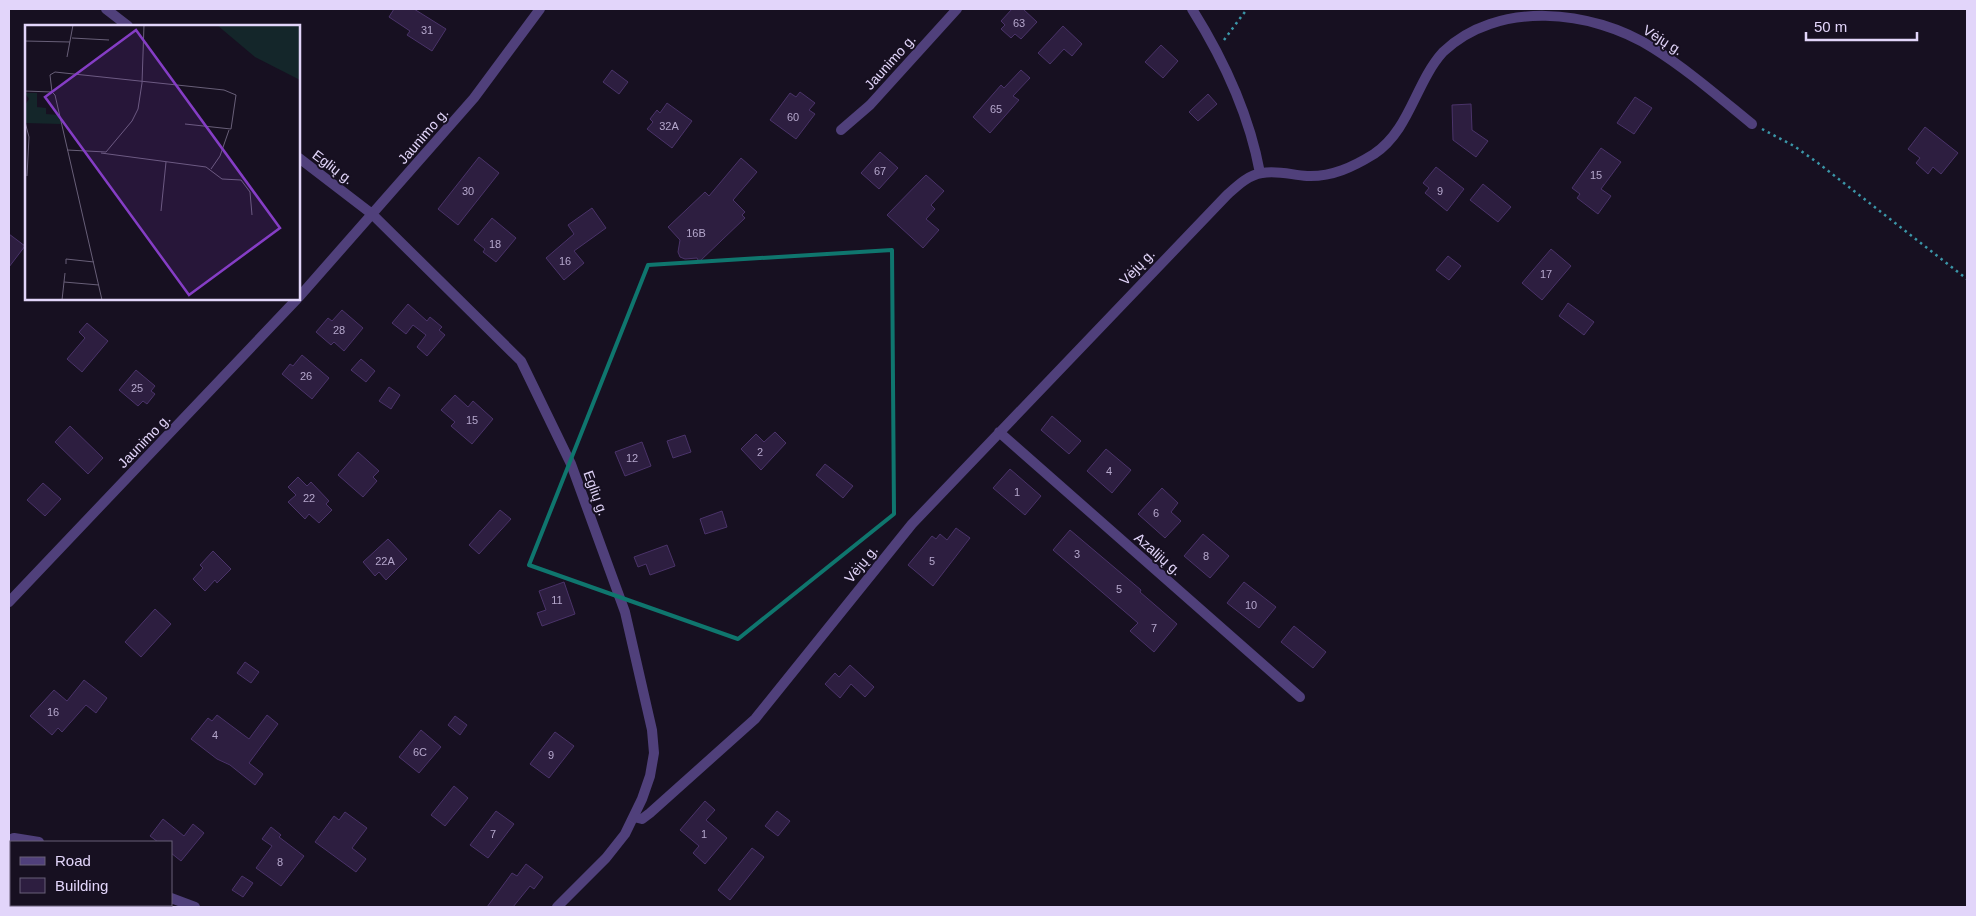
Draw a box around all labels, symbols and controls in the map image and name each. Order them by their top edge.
scale bar [1806,10,1917,42]
house number: 63 [1013,17,1025,29]
text: 50 m [1814,18,1847,35]
street label: Vėjų g. [1640,22,1686,58]
house number: 31 [421,24,433,36]
inset map [25,25,300,300]
street label: Jaunimo g. [861,31,919,93]
house number: 65 [990,103,1002,115]
street label: Jaunimo g. [394,105,452,167]
house number: 60 [787,111,799,123]
house number: 32A [659,120,679,132]
street label: Eglių g. [310,147,356,187]
house number: 67 [874,165,886,177]
house number: 15 [1590,169,1602,181]
house number: 30 [462,185,474,197]
house number: 9 [1437,185,1443,197]
house number: 16B [686,227,706,239]
house number: 18 [489,238,501,250]
street label: Vėjų g. [1116,246,1158,288]
house number: 16 [559,255,571,267]
house number: 17 [1540,268,1552,280]
house number: 28 [333,324,345,336]
house number: 26 [300,370,312,382]
house number: 25 [131,382,143,394]
street label: Jaunimo g. [114,411,174,471]
house number: 15 [466,414,478,426]
house number: 2 [757,446,763,458]
house number: 12 [626,452,638,464]
house number: 4 [1106,465,1112,477]
street label: Eglių g. [580,468,612,518]
house number: 1 [1014,486,1020,498]
house number: 22 [303,492,315,504]
house number: 6 [1153,507,1159,519]
street label: Azalijų g. [1131,529,1185,579]
street label: Vėjų g. [841,542,881,586]
house number: 3 [1074,548,1080,560]
house number: 8 [1203,550,1209,562]
house number: 22A [375,555,395,567]
house number: 5 [929,555,935,567]
house number: 5 [1116,583,1122,595]
house number: 11 [551,594,563,606]
house number: 10 [1245,599,1257,611]
house number: 7 [1151,622,1157,634]
house number: 16 [47,706,59,718]
house number: 4 [212,729,218,741]
house number: 6C [413,746,427,758]
house number: 9 [548,749,554,761]
house number: 7 [490,828,496,840]
house number: 1 [701,828,707,840]
legend [10,841,172,906]
text: Road [55,852,91,869]
house number: 8 [277,856,283,868]
text: Building [55,877,108,894]

